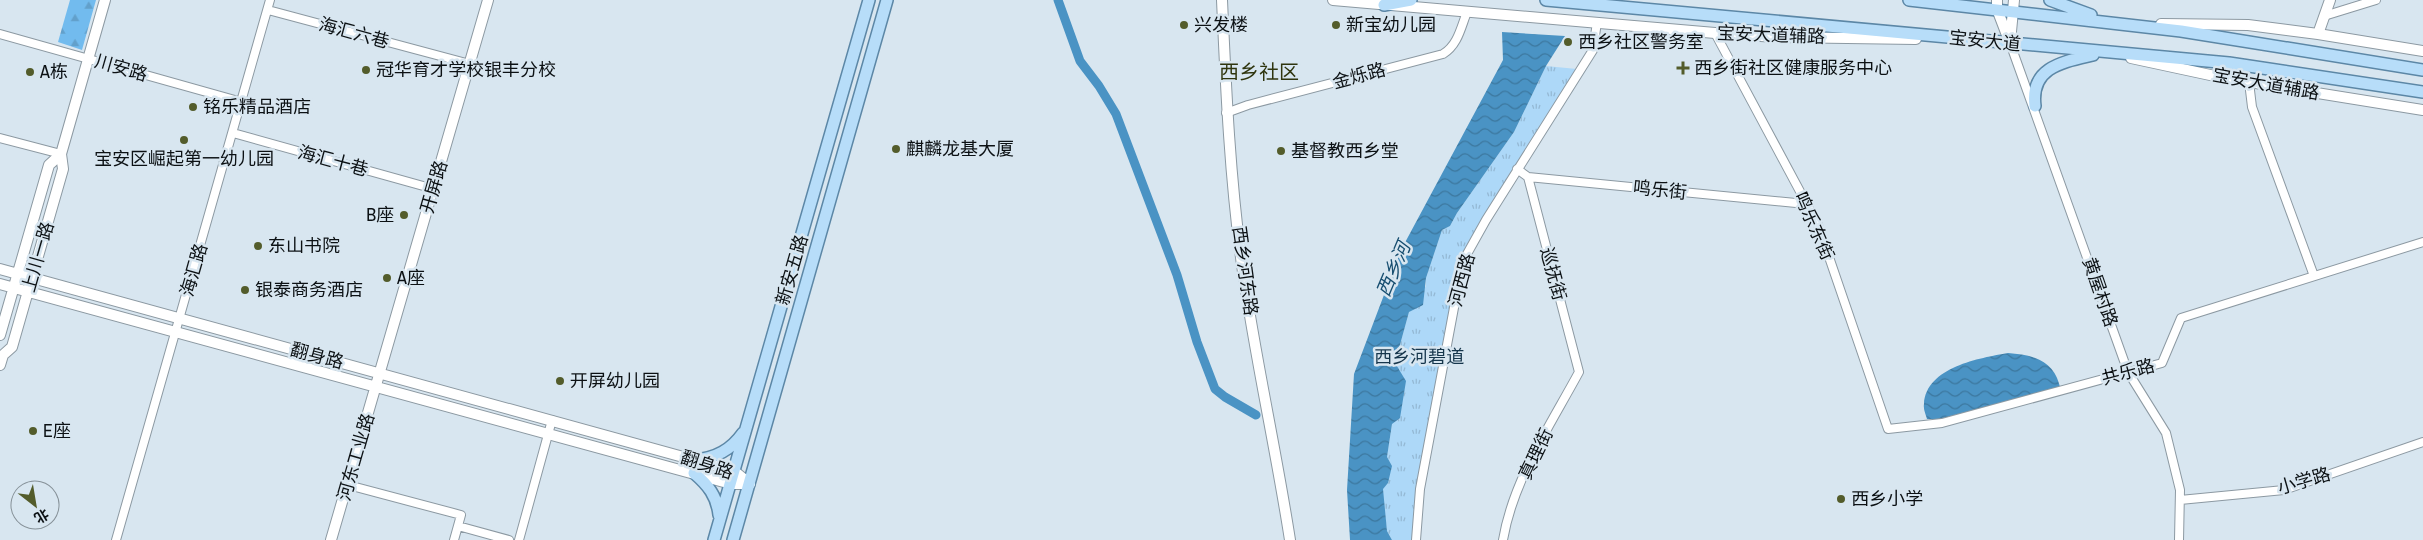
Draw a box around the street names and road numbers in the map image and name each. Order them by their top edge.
street label: 海汇六巷 [316,11,392,54]
street label: 宝安大道辅路 [1717,20,1825,49]
street label: 宝安大道 [1948,24,2022,57]
street label: 川安路 [92,48,151,87]
street label: 金烁路 [1330,56,1388,95]
street label: 宝安大道辅路 [2211,62,2321,105]
street label: 海汇十巷 [295,139,371,182]
street label: 开屏路 [414,157,453,216]
street label: 鸣乐街 [1632,174,1688,205]
street label: 鸣乐东街 [1788,188,1841,264]
street label: 上川一路 [16,219,59,295]
street label: 西乡河东路 [1227,225,1264,317]
street label: 新安五路 [770,232,813,308]
street label: 海汇路 [174,240,213,299]
street label: 巡抚街 [1534,245,1573,303]
street label: 河西路 [1442,251,1481,309]
street label: 黄屋村路 [2077,254,2124,330]
street label: 翻身路 [288,336,346,375]
street label: 共乐路 [2099,352,2157,391]
street label: 河东工业路 [331,410,380,504]
street label: 真理街 [1512,424,1559,484]
street label: 翻身路 [678,444,737,485]
street label: 小学路 [2274,461,2333,500]

